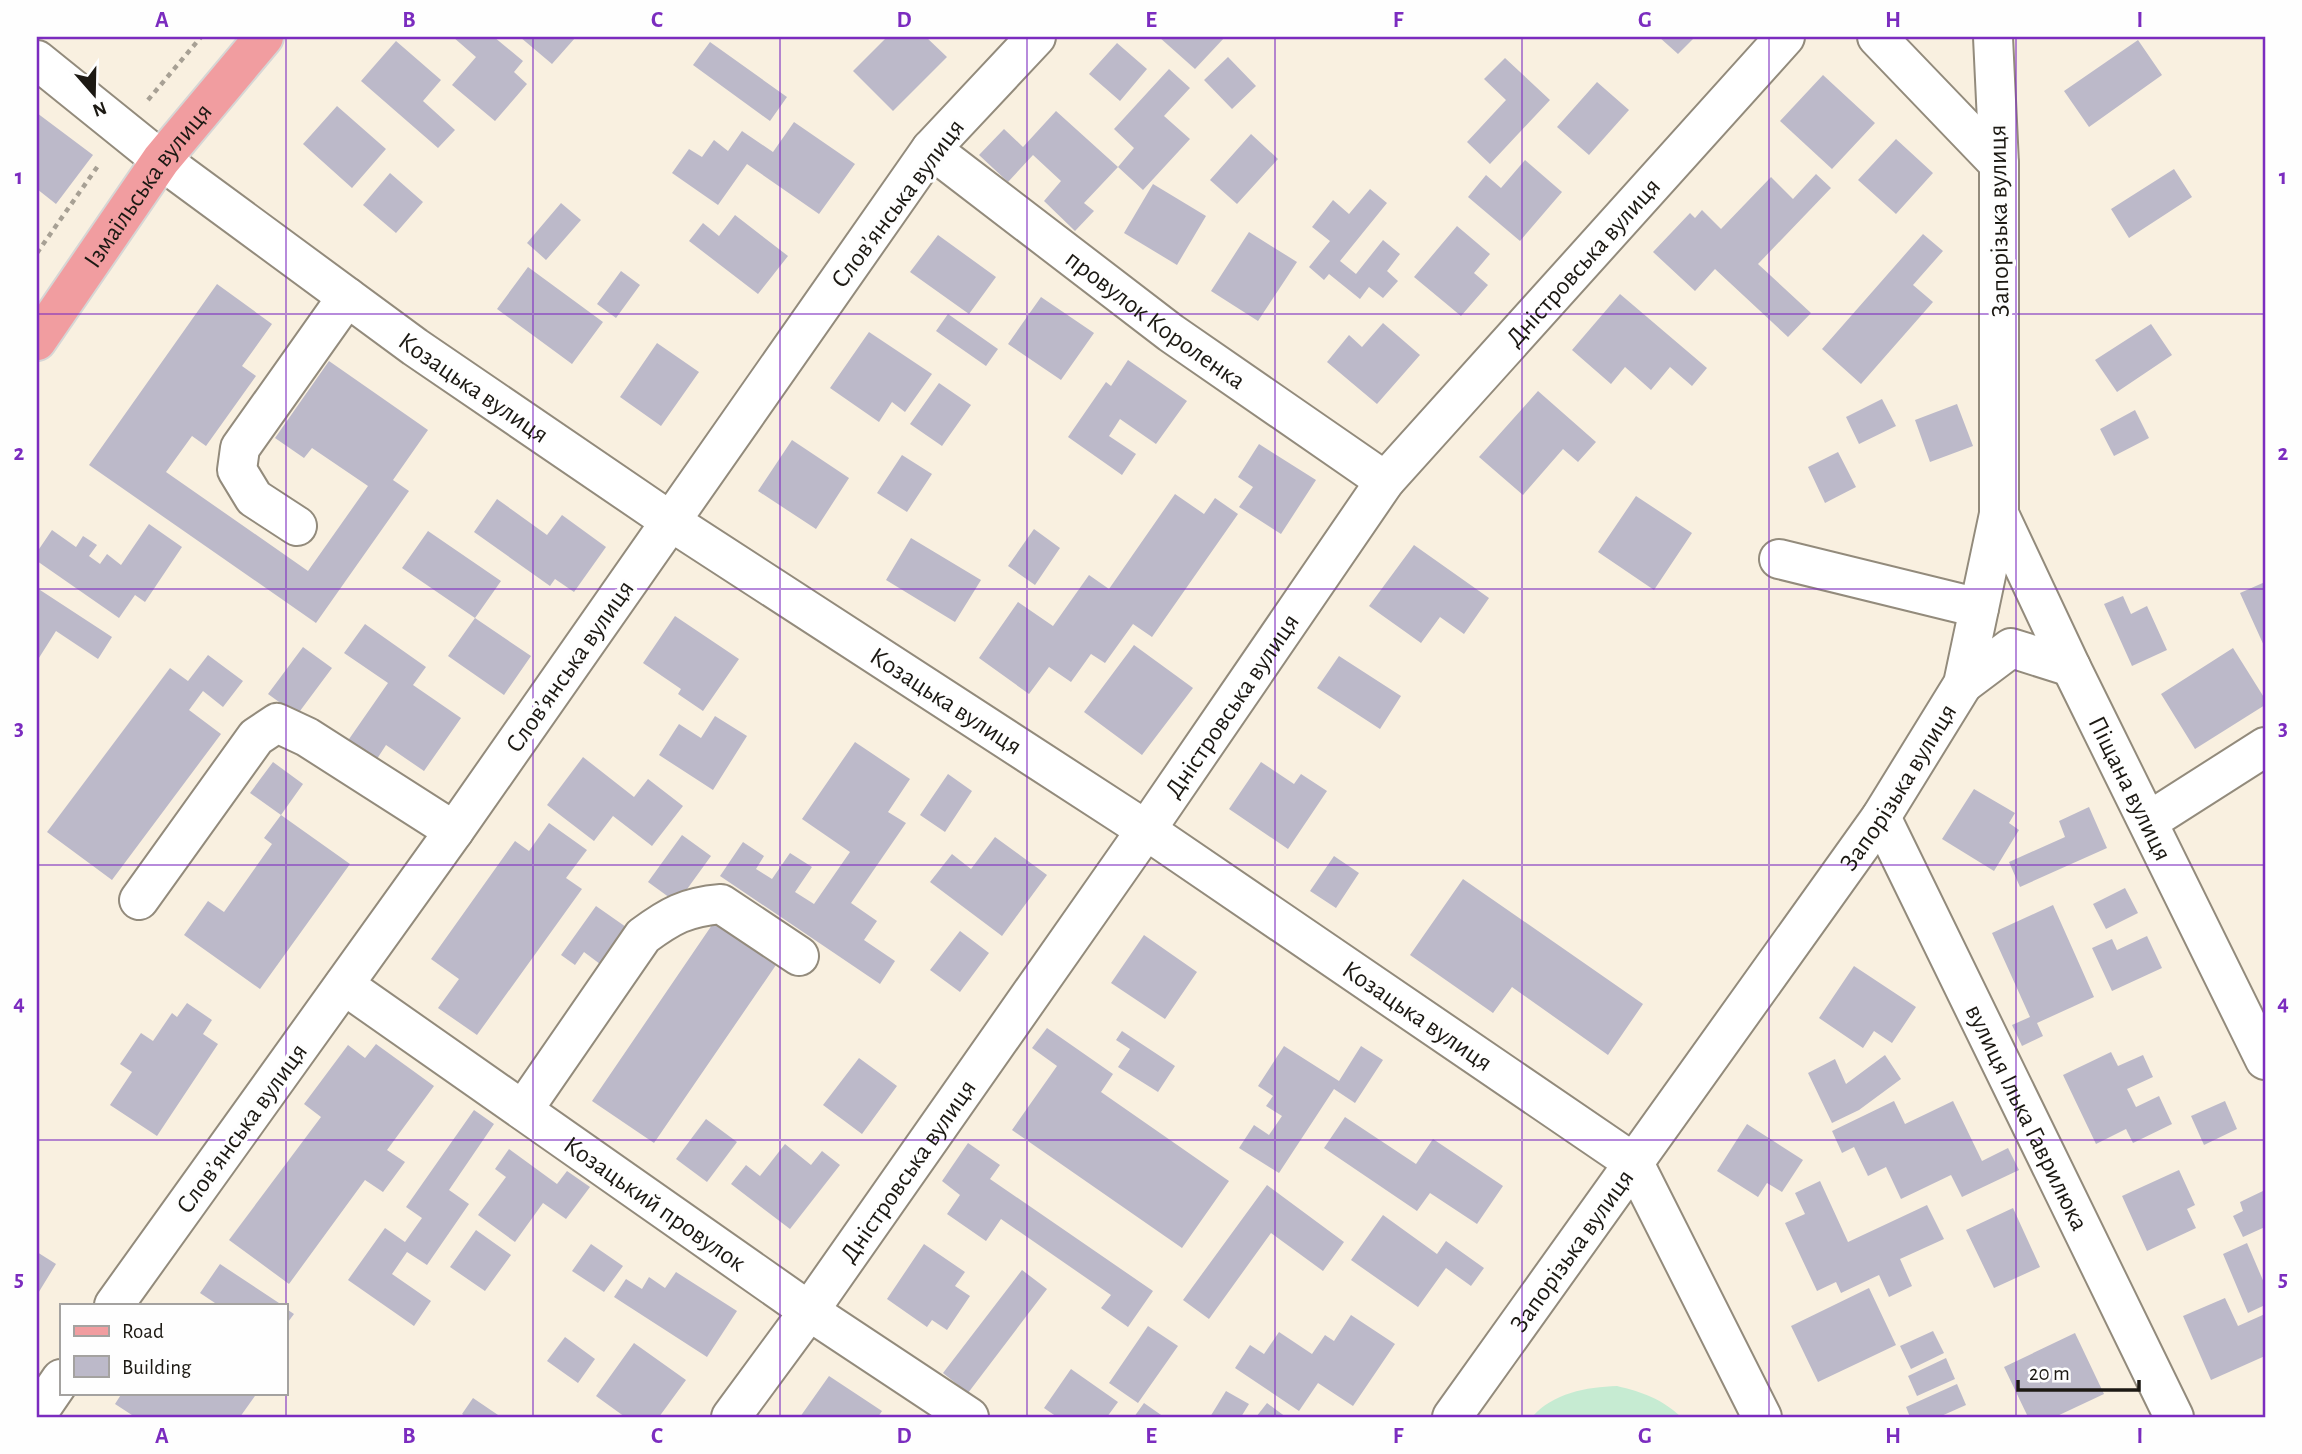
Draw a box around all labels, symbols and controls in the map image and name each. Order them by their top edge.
text: A [155,9,169,32]
text: B [402,9,416,32]
text: C [651,9,663,32]
text: D [896,9,912,32]
text: E [1145,9,1157,32]
text: F [1393,9,1404,32]
text: G [1638,9,1652,32]
text: H [1885,9,1901,32]
text: I [2137,9,2143,32]
north arrow [60,60,130,130]
text: N [90,97,109,120]
street label: Ізмаїльська вулиця [79,98,217,273]
street label: Словʼянська вулиця [826,115,969,293]
street label: Запорізька вулиця [1984,124,2014,318]
text: 1 [15,166,23,189]
text: 1 [2279,166,2287,189]
street label: Дністровська вулиця [1501,173,1665,352]
street label: провулок Короленка [1060,245,1250,394]
street label: Козацька вулиця [394,328,553,448]
text: 2 [14,442,25,465]
text: 2 [2278,442,2289,465]
street label: Словʼянська вулиця [501,576,639,757]
street label: Дністровська вулиця [1160,609,1304,803]
street label: Козацька вулиця [865,643,1026,760]
street label: Запорізька вулиця [1835,699,1962,876]
street label: Піщана вулиця [2083,712,2176,865]
text: 3 [14,717,24,740]
text: 3 [2278,717,2288,740]
street label: Козацька вулиця [1338,956,1497,1076]
text: 4 [13,992,25,1015]
text: 4 [2277,992,2289,1015]
street label: вулиця Ілька Гаврилюка [1961,1000,2093,1235]
street label: Словʼянська вулиця [171,1039,312,1219]
street label: Дністровська вулиця [835,1075,981,1267]
street label: Козацький провулок [559,1131,750,1276]
street label: Запорізька вулиця [1505,1165,1639,1337]
text: 5 [14,1268,24,1291]
text: 5 [2278,1268,2288,1291]
legend [60,1304,287,1394]
text: Road [122,1321,164,1342]
scale bar [2018,1349,2139,1393]
text: Building [122,1357,192,1378]
text: 20 m [2029,1363,2070,1384]
text: A [155,1425,169,1448]
text: B [402,1425,416,1448]
text: C [651,1425,663,1448]
text: D [896,1425,912,1448]
text: E [1145,1425,1157,1448]
text: F [1393,1425,1404,1448]
text: G [1638,1425,1652,1448]
text: H [1885,1425,1901,1448]
text: I [2137,1425,2143,1448]

